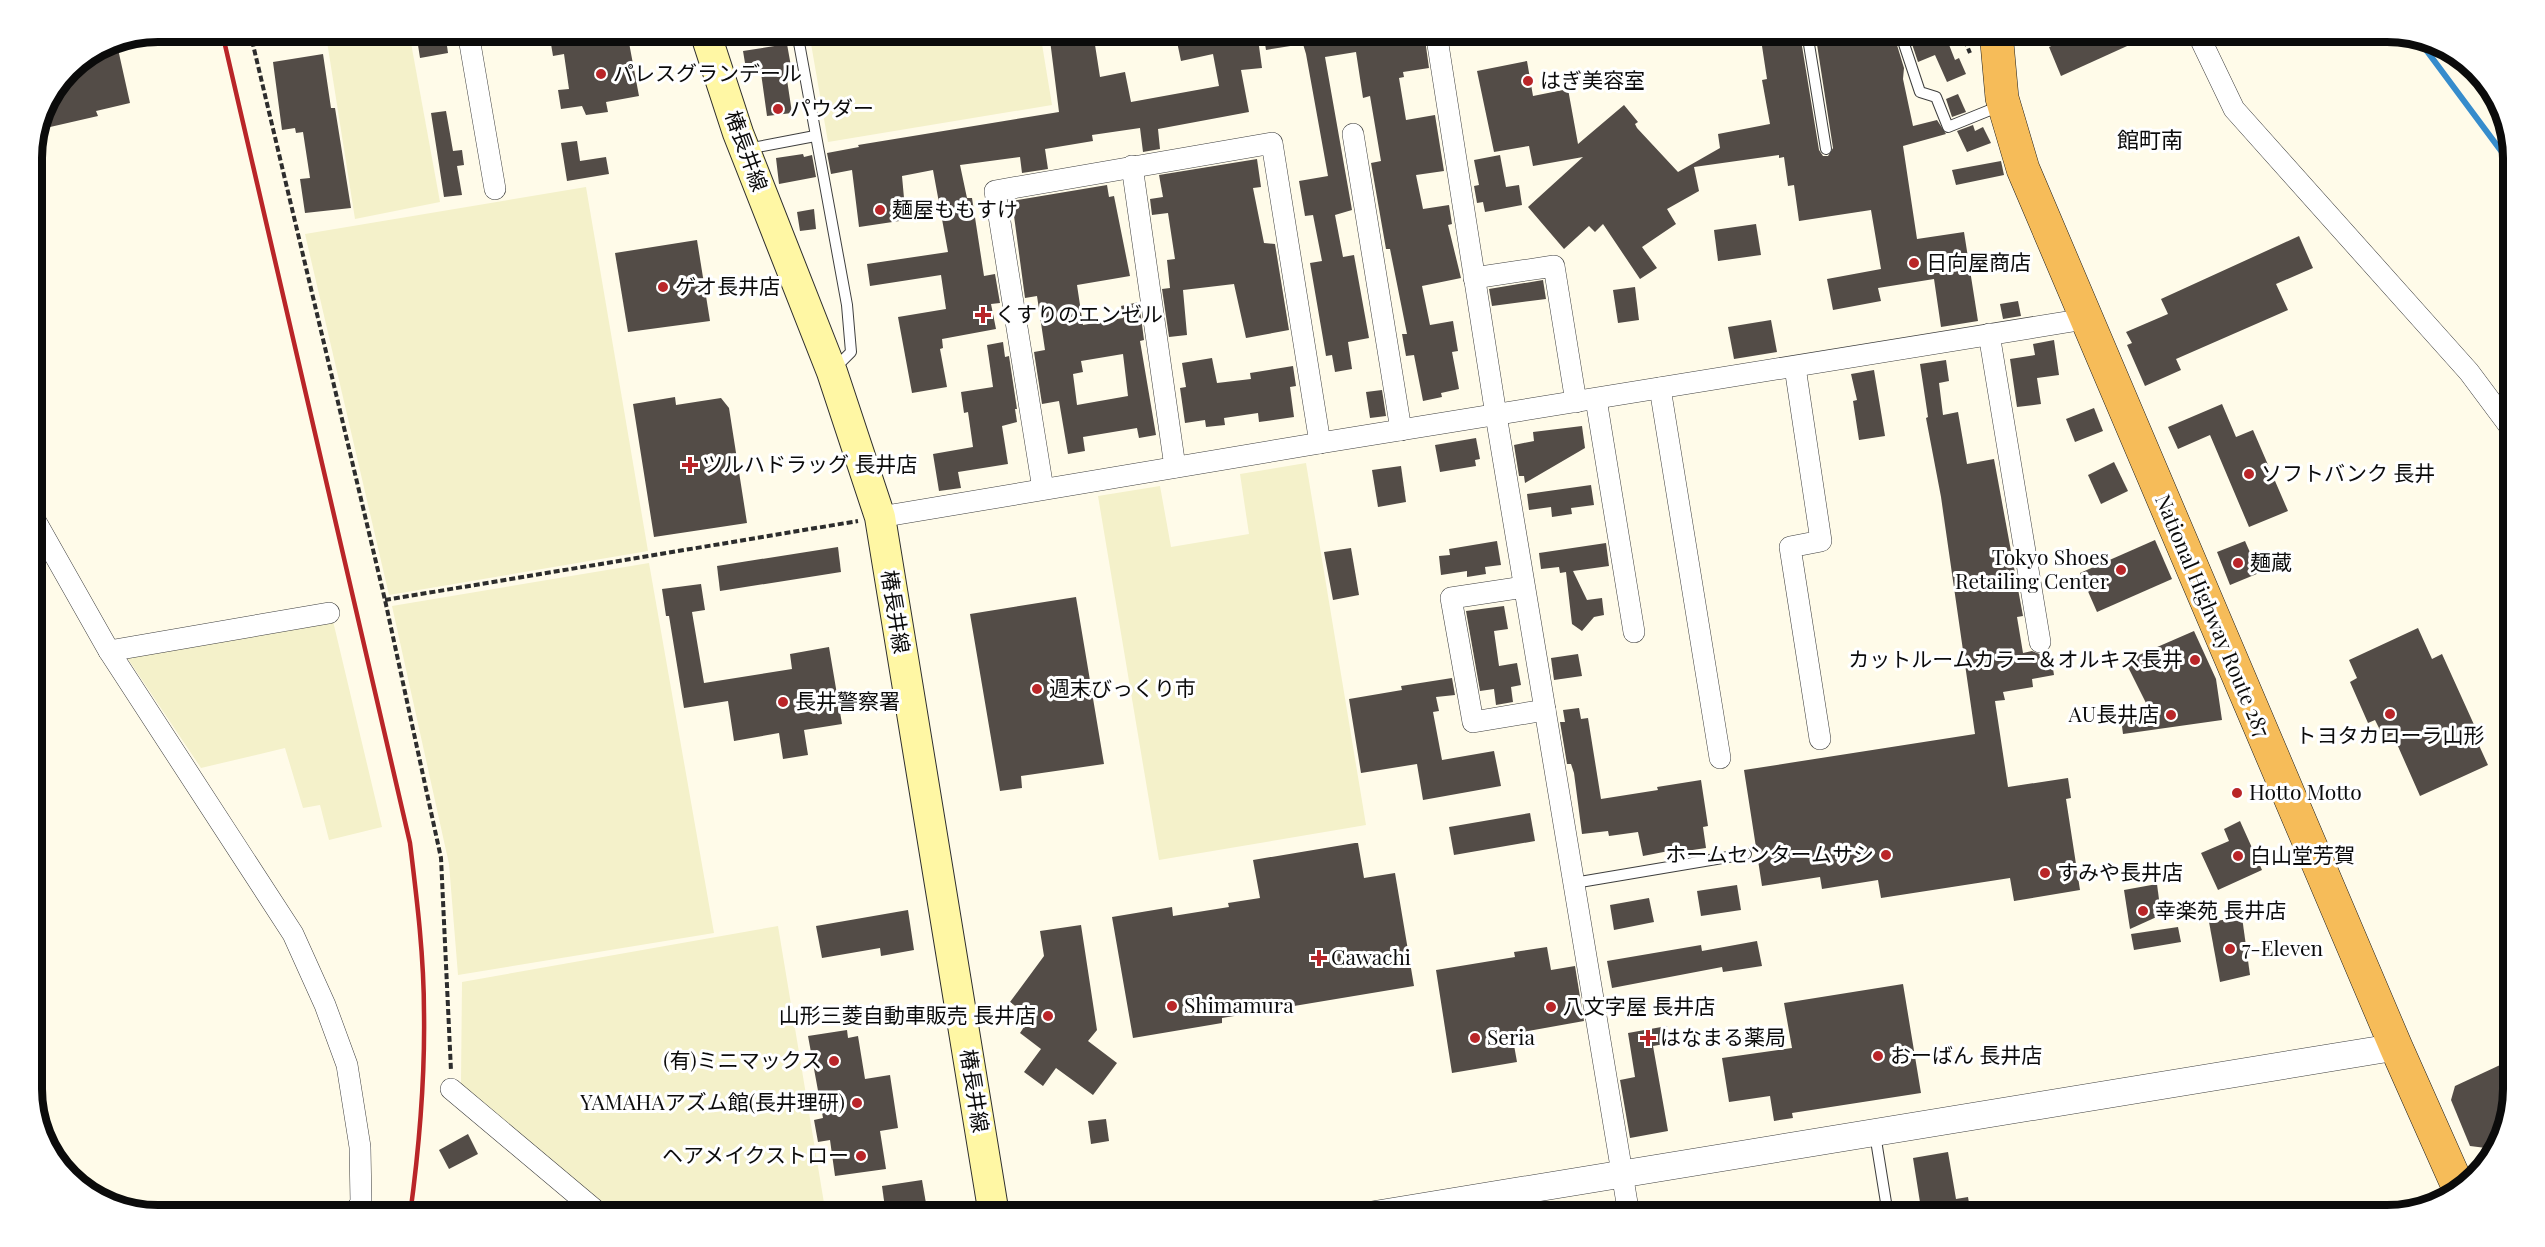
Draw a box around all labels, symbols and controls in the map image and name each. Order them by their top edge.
place label: パレスグランデール [613,58,802,86]
place label: はぎ美容室 [1540,65,1645,93]
marker: パレスグランデール [594,67,608,81]
marker: はぎ美容室 [1521,74,1535,88]
place label: パウダー [790,93,874,121]
marker: パウダー [771,102,785,116]
street label: 椿長井線 [720,106,775,195]
district label: 館町南 [2117,124,2183,154]
place label: 麺屋ももすけ [892,194,1018,222]
marker: 麺屋ももすけ [873,203,887,217]
place label: 日向屋商店 [1926,247,2031,275]
marker: 日向屋商店 [1907,256,1921,270]
place label: ゲオ長井店 [675,271,780,299]
marker: ゲオ長井店 [656,280,670,294]
place label: くすりのエンゼル [995,299,1163,327]
marker: くすりのエンゼル [976,308,990,322]
place label: ツルハドラッグ 長井店 [702,449,917,477]
marker: ツルハドラッグ 長井店 [683,458,697,472]
place label: ソフトバンク 長井 [2261,458,2435,486]
marker: ソフトバンク 長井 [2242,467,2256,481]
street label: National Highway Route 287 [2150,490,2278,741]
place label: Tokyo Shoes Retailing Center [1955,542,2110,594]
place label: 麺蔵 [2250,547,2292,575]
marker: 麺蔵 [2231,556,2245,570]
marker: Tokyo Shoes Retailing Center [2114,563,2128,577]
street label: 椿長井線 [877,568,917,655]
place label: カットルームカラー＆オルキス長井 [1848,644,2183,672]
marker: カットルームカラー＆オルキス長井 [2188,653,2202,667]
place label: 週末びっくり市 [1049,673,1196,701]
marker: 週末びっくり市 [1030,682,1044,696]
place label: 長井警察署 [795,686,900,714]
marker: 長井警察署 [776,695,790,709]
place label: AU長井店 [2067,699,2159,727]
marker: トヨタカローラ山形 [2383,707,2397,721]
marker: AU長井店 [2164,708,2178,722]
place label: トヨタカローラ山形 [2296,720,2485,748]
place label: Hotto Motto [2249,777,2362,805]
marker: Hotto Motto [2230,786,2244,800]
place label: ホームセンタームサシ [1665,839,1874,867]
place label: 白山堂芳賀 [2250,840,2355,868]
marker: ホームセンタームサシ [1879,848,1893,862]
marker: 白山堂芳賀 [2231,849,2245,863]
place label: すみや長井店 [2057,857,2183,885]
marker: すみや長井店 [2038,866,2052,880]
place label: 幸楽苑 長井店 [2155,895,2286,923]
marker: 幸楽苑 長井店 [2136,904,2150,918]
place label: 7-Eleven [2242,933,2324,961]
place label: Cawachi [1331,942,1411,970]
marker: 7-Eleven [2223,942,2237,956]
marker: Cawachi [1312,951,1326,965]
place label: Shimamura [1184,990,1294,1018]
place label: 八文字屋 長井店 [1563,991,1715,1019]
marker: Shimamura [1165,999,1179,1013]
place label: 山形三菱自動車販売 長井店 [779,1000,1036,1028]
marker: 八文字屋 長井店 [1544,1000,1558,1014]
marker: 山形三菱自動車販売 長井店 [1041,1009,1055,1023]
place label: Seria [1487,1022,1535,1050]
place label: はなまる薬局 [1660,1022,1786,1050]
marker: Seria [1468,1031,1482,1045]
marker: はなまる薬局 [1641,1031,1655,1045]
place label: おーばん 長井店 [1890,1040,2042,1068]
place label: (有)ミニマックス [663,1045,822,1073]
street label: 椿長井線 [956,1047,996,1134]
marker: おーばん 長井店 [1871,1049,1885,1063]
marker: (有)ミニマックス [827,1054,841,1068]
place label: YAMAHAアズム館(長井理研) [579,1087,845,1115]
marker: YAMAHAアズム館(長井理研) [850,1096,864,1110]
place label: ヘアメイクストロー [662,1140,849,1168]
marker: ヘアメイクストロー [854,1149,868,1163]

